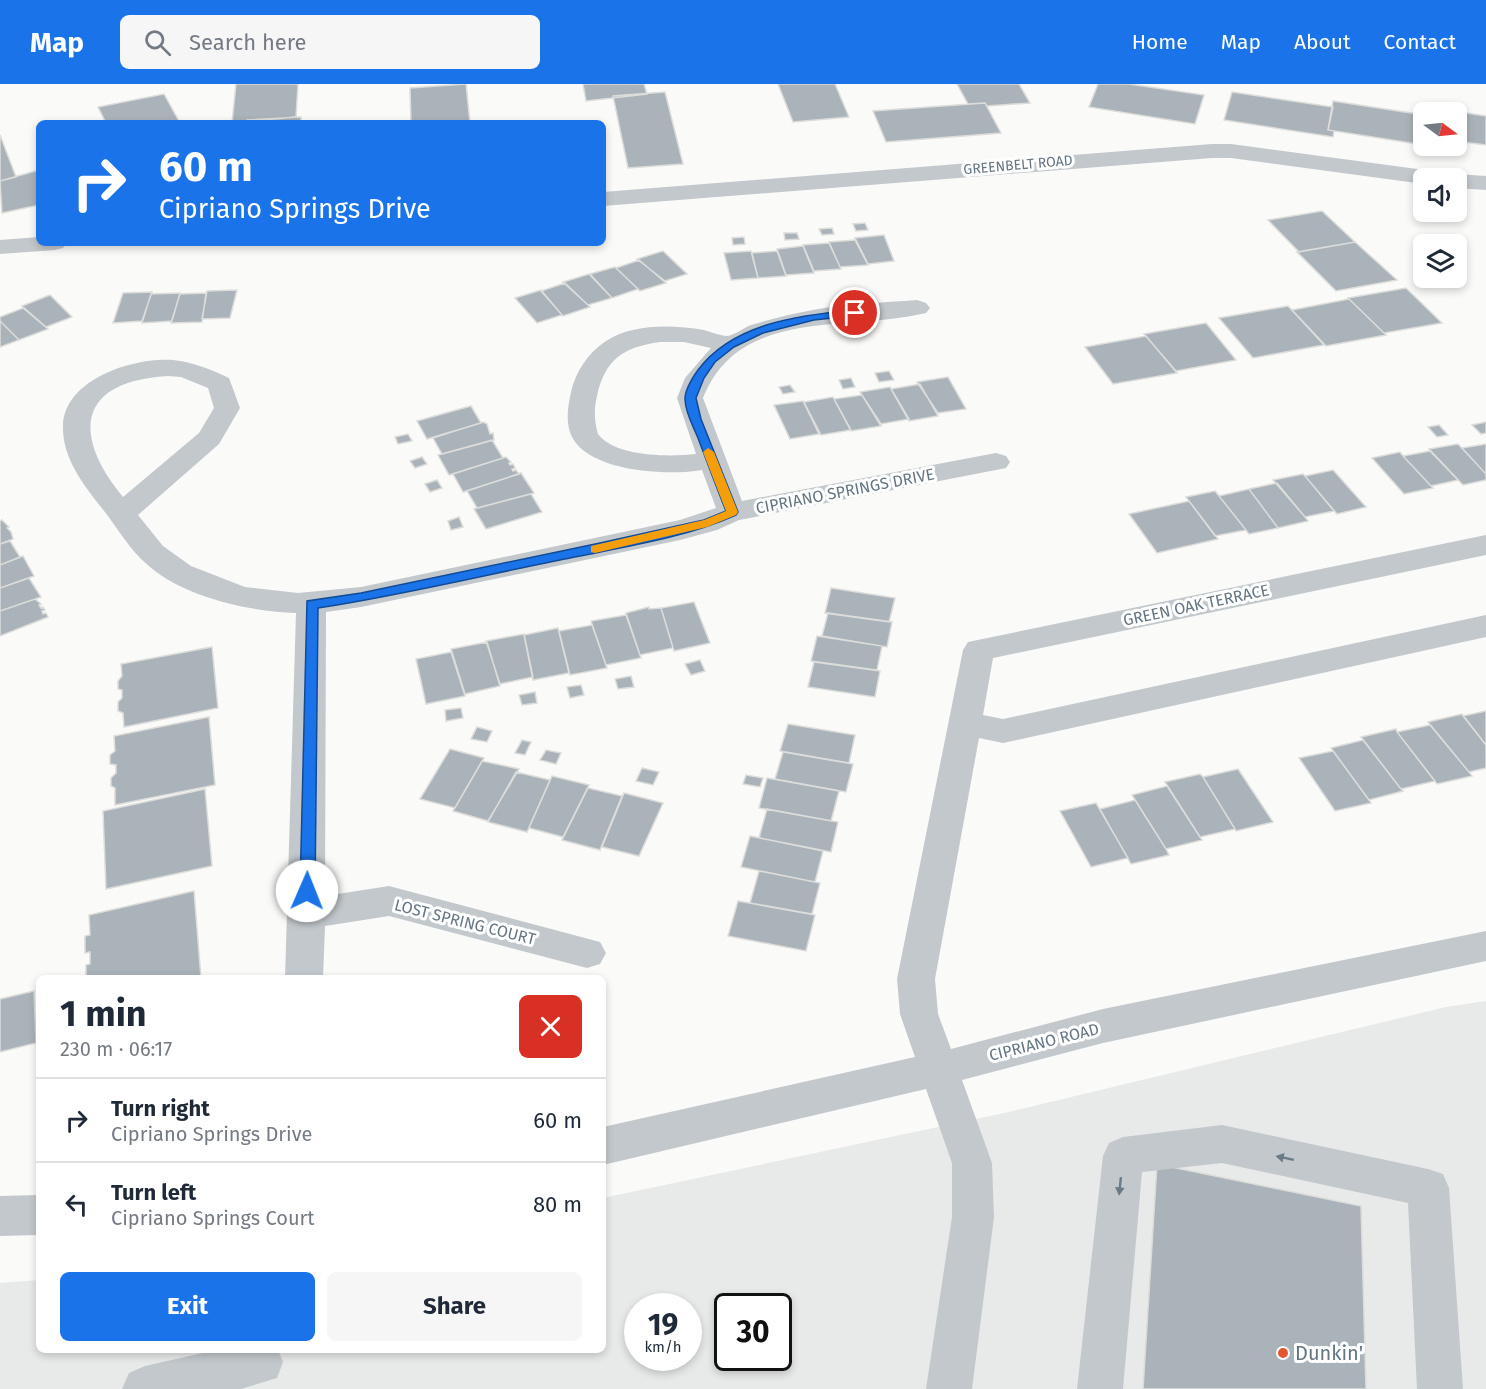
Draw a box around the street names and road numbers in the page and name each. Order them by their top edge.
street label: GREENBELT ROAD [963,152,1073,178]
street label: CIPRIANO SPRINGS DRIVE [754,464,936,518]
street label: GREEN OAK TERRACE [1121,580,1271,630]
street label: LOST SPRING COURT [392,895,538,949]
street label: CIPRIANO ROAD [987,1019,1101,1065]

